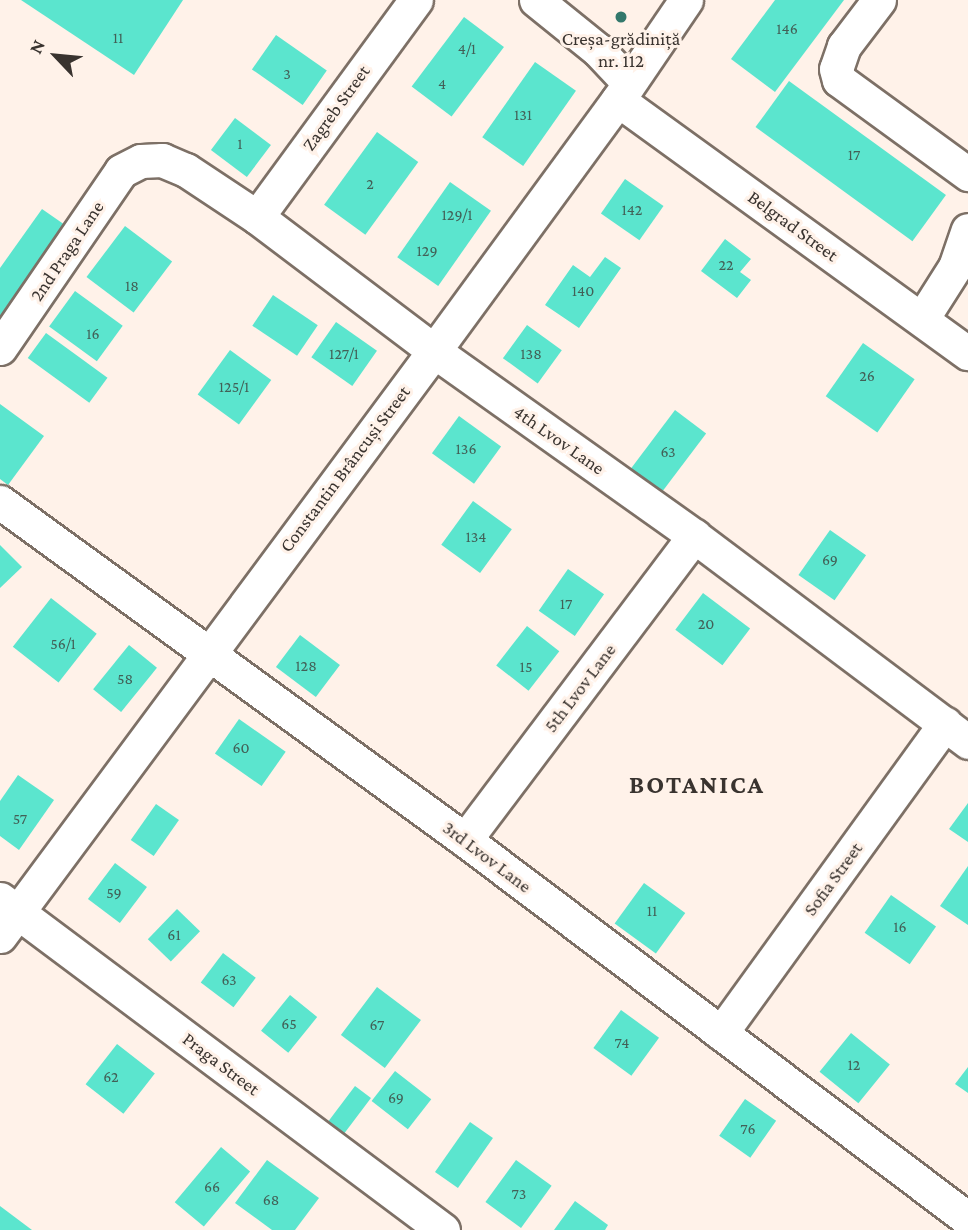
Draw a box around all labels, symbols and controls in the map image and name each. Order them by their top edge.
marker: Creșa-grădiniță nr. 112 [613,9,629,25]
house number: 146 [776,19,798,39]
north arrow [21,21,91,91]
house number: 11 [113,28,123,48]
place label: Creșa-grădiniță nr. 112 [562,28,680,72]
text: N [24,36,49,57]
house number: 4/1 [458,39,476,59]
street label: Zagreb Street [297,61,375,155]
house number: 3 [283,64,291,84]
house number: 4 [438,74,446,94]
house number: 131 [514,105,532,125]
house number: 1 [237,134,243,154]
house number: 17 [848,145,860,165]
house number: 2 [366,174,374,194]
street label: Belgrad Street [743,186,843,266]
street label: 2nd Praga Lane [25,197,109,305]
house number: 142 [622,200,642,220]
house number: 129/1 [442,205,472,225]
house number: 129 [416,241,438,261]
house number: 22 [718,255,734,275]
house number: 18 [125,276,139,296]
house number: 140 [572,281,594,301]
house number: 16 [86,324,100,344]
house number: 127/1 [329,344,359,364]
house number: 138 [520,344,542,364]
house number: 26 [859,366,875,386]
house number: 125/1 [219,377,249,397]
street label: Constantin Brâncuși Street [275,381,415,557]
street label: 4th Lvov Lane [509,400,609,480]
house number: 136 [455,439,477,459]
house number: 63 [660,442,676,462]
house number: 134 [465,527,487,547]
house number: 69 [822,550,838,570]
house number: 17 [560,594,572,614]
house number: 20 [698,614,714,634]
house number: 56/1 [50,634,76,654]
street label: 5th Lvov Lane [539,639,621,737]
house number: 128 [295,656,317,676]
house number: 15 [520,657,532,677]
house number: 58 [117,669,133,689]
house number: 60 [232,738,250,758]
district label: BOTANICA [630,769,764,801]
house number: 57 [13,809,27,829]
street label: 3rd Lvov Lane [438,816,536,898]
street label: Sofia Street [799,838,867,920]
house number: 59 [106,883,122,903]
house number: 11 [647,901,657,921]
house number: 16 [893,917,907,937]
house number: 61 [167,925,181,945]
house number: 63 [221,970,237,990]
house number: 65 [281,1014,297,1034]
house number: 67 [370,1015,384,1035]
street label: Praga Street [178,1028,264,1100]
house number: 74 [614,1033,630,1053]
house number: 12 [848,1055,860,1075]
house number: 62 [103,1067,119,1087]
house number: 69 [388,1088,404,1108]
house number: 76 [740,1119,756,1139]
house number: 66 [204,1177,220,1197]
house number: 73 [512,1184,526,1204]
house number: 68 [263,1190,279,1210]

